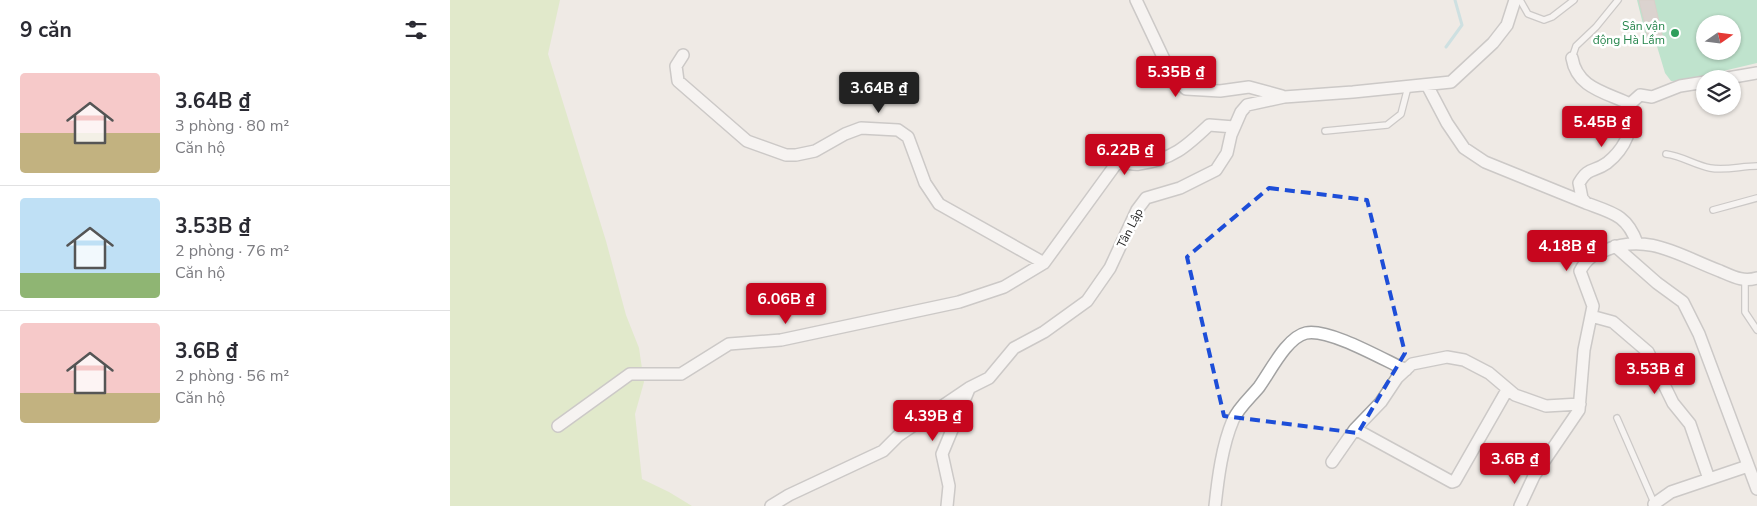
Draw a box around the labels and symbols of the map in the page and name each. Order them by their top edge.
north arrow [1696,15,1741,60]
place label: Sân vận động Hà Lầm [1593,18,1665,48]
marker: Sân vận động Hà Lầm [1669,27,1681,39]
pin: 5.35B ₫ [1130,56,1222,98]
pin: 3.64B ₫ [833,72,925,114]
pin: 5.45B ₫ [1556,106,1648,148]
pin: 6.22B ₫ [1079,134,1171,176]
street label: Tân Lập [1113,205,1147,251]
pin: 4.18B ₫ [1521,230,1613,272]
pin: 6.06B ₫ [740,282,832,325]
pin: 3.53B ₫ [1609,352,1701,395]
pin: 4.39B ₫ [887,400,979,442]
pin: 3.6B ₫ [1474,442,1556,485]

